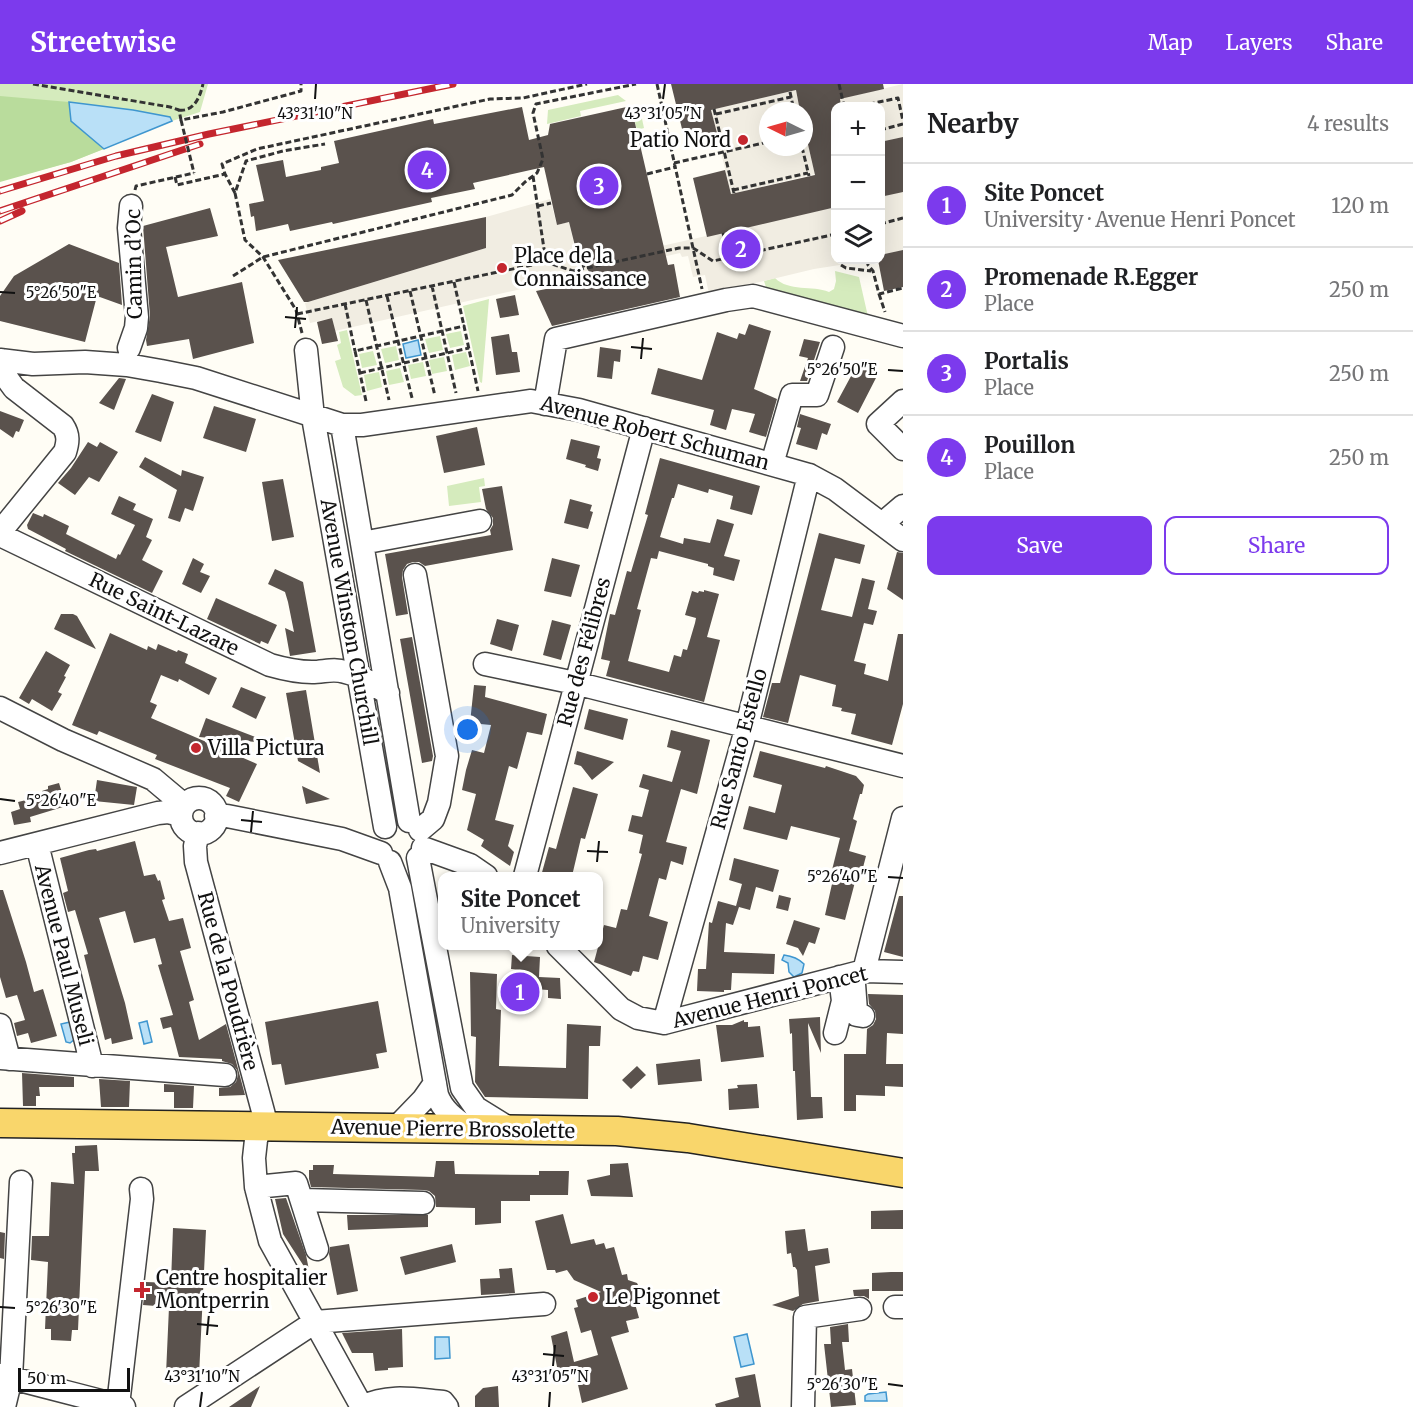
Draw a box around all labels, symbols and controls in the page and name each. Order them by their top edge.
text: Streetwise [30,24,176,60]
text: Map [1148,29,1193,56]
text: Layers [1226,29,1293,56]
text: Share [1326,29,1383,56]
north arrow [759,102,813,156]
map controls [831,102,885,264]
button: + [831,102,885,156]
text: 43°31'10"N [277,104,353,123]
text: 43°31'05"N [624,104,702,123]
text: Nearby [927,107,1019,140]
text: 4 results [1307,111,1389,136]
place label: Patio Nord [630,127,731,152]
marker: Patio Nord [736,133,750,147]
pin: 4 [408,148,446,193]
button: − [831,156,885,210]
pin: 3 [580,164,618,208]
text: Site Poncet [984,179,1104,207]
text: 1 [942,193,951,218]
text: 120 m [1331,193,1389,218]
text: University · Avenue Henri Poncet [984,207,1295,232]
street label: Camin d’Oc [120,209,147,319]
button: layers [831,210,885,264]
pin: 2 [722,226,760,272]
place label: Place de la Connaissance [514,243,647,291]
marker: Place de la Connaissance [495,261,509,275]
text: Promenade R.Egger [984,263,1198,291]
text: 2 [941,277,952,302]
text: 250 m [1329,277,1389,302]
text: 5°26'50"E [26,283,97,302]
text: Place [984,291,1034,316]
text: Portalis [984,347,1069,375]
text: 5°26'50"E [807,360,878,379]
text: 3 [941,361,952,386]
text: 250 m [1329,361,1389,386]
text: Place [984,375,1034,400]
street label: Avenue Robert Schuman [537,390,772,475]
text: Pouillon [984,431,1075,459]
text: 4 [940,445,953,470]
text: 250 m [1329,445,1389,470]
text: Place [984,459,1034,484]
street label: Avenue Winston Churchill [315,496,383,747]
button: Save [927,516,1152,575]
button: Share [1164,516,1389,575]
street label: Rue Saint-Lazare [85,566,243,661]
street label: Rue des Félibres [552,574,615,729]
street label: Rue Santo Estello [705,665,772,832]
your location [453,715,482,744]
place label: Villa Pictura [207,735,325,760]
marker: Villa Pictura [189,741,203,755]
text: 5°26'40"E [26,791,96,810]
street label: Avenue Paul Museli [30,861,99,1048]
text: 5°26'40"E [807,867,877,886]
popup [438,872,603,950]
text: Site Poncet [461,885,581,913]
street label: Rue de la Poudrière [193,889,264,1073]
text: University [461,913,560,938]
street label: Avenue Henri Poncet [669,960,870,1033]
pin: 1 [500,970,540,1014]
street label: Avenue Pierre Brossolette [330,1114,575,1143]
place label: Centre hospitalier Montperrin [156,1265,328,1313]
marker: Centre hospitalier Montperrin [133,1281,151,1299]
place label: Le Pigonnet [605,1284,720,1309]
marker: Le Pigonnet [586,1290,600,1304]
text: 5°26'30"E [26,1298,97,1317]
scale bar [18,1365,130,1392]
text: 43°31'10"N [164,1367,240,1386]
text: 43°31'05"N [511,1367,589,1386]
text: 50 m [27,1368,66,1388]
text: 5°26'30"E [807,1375,878,1394]

